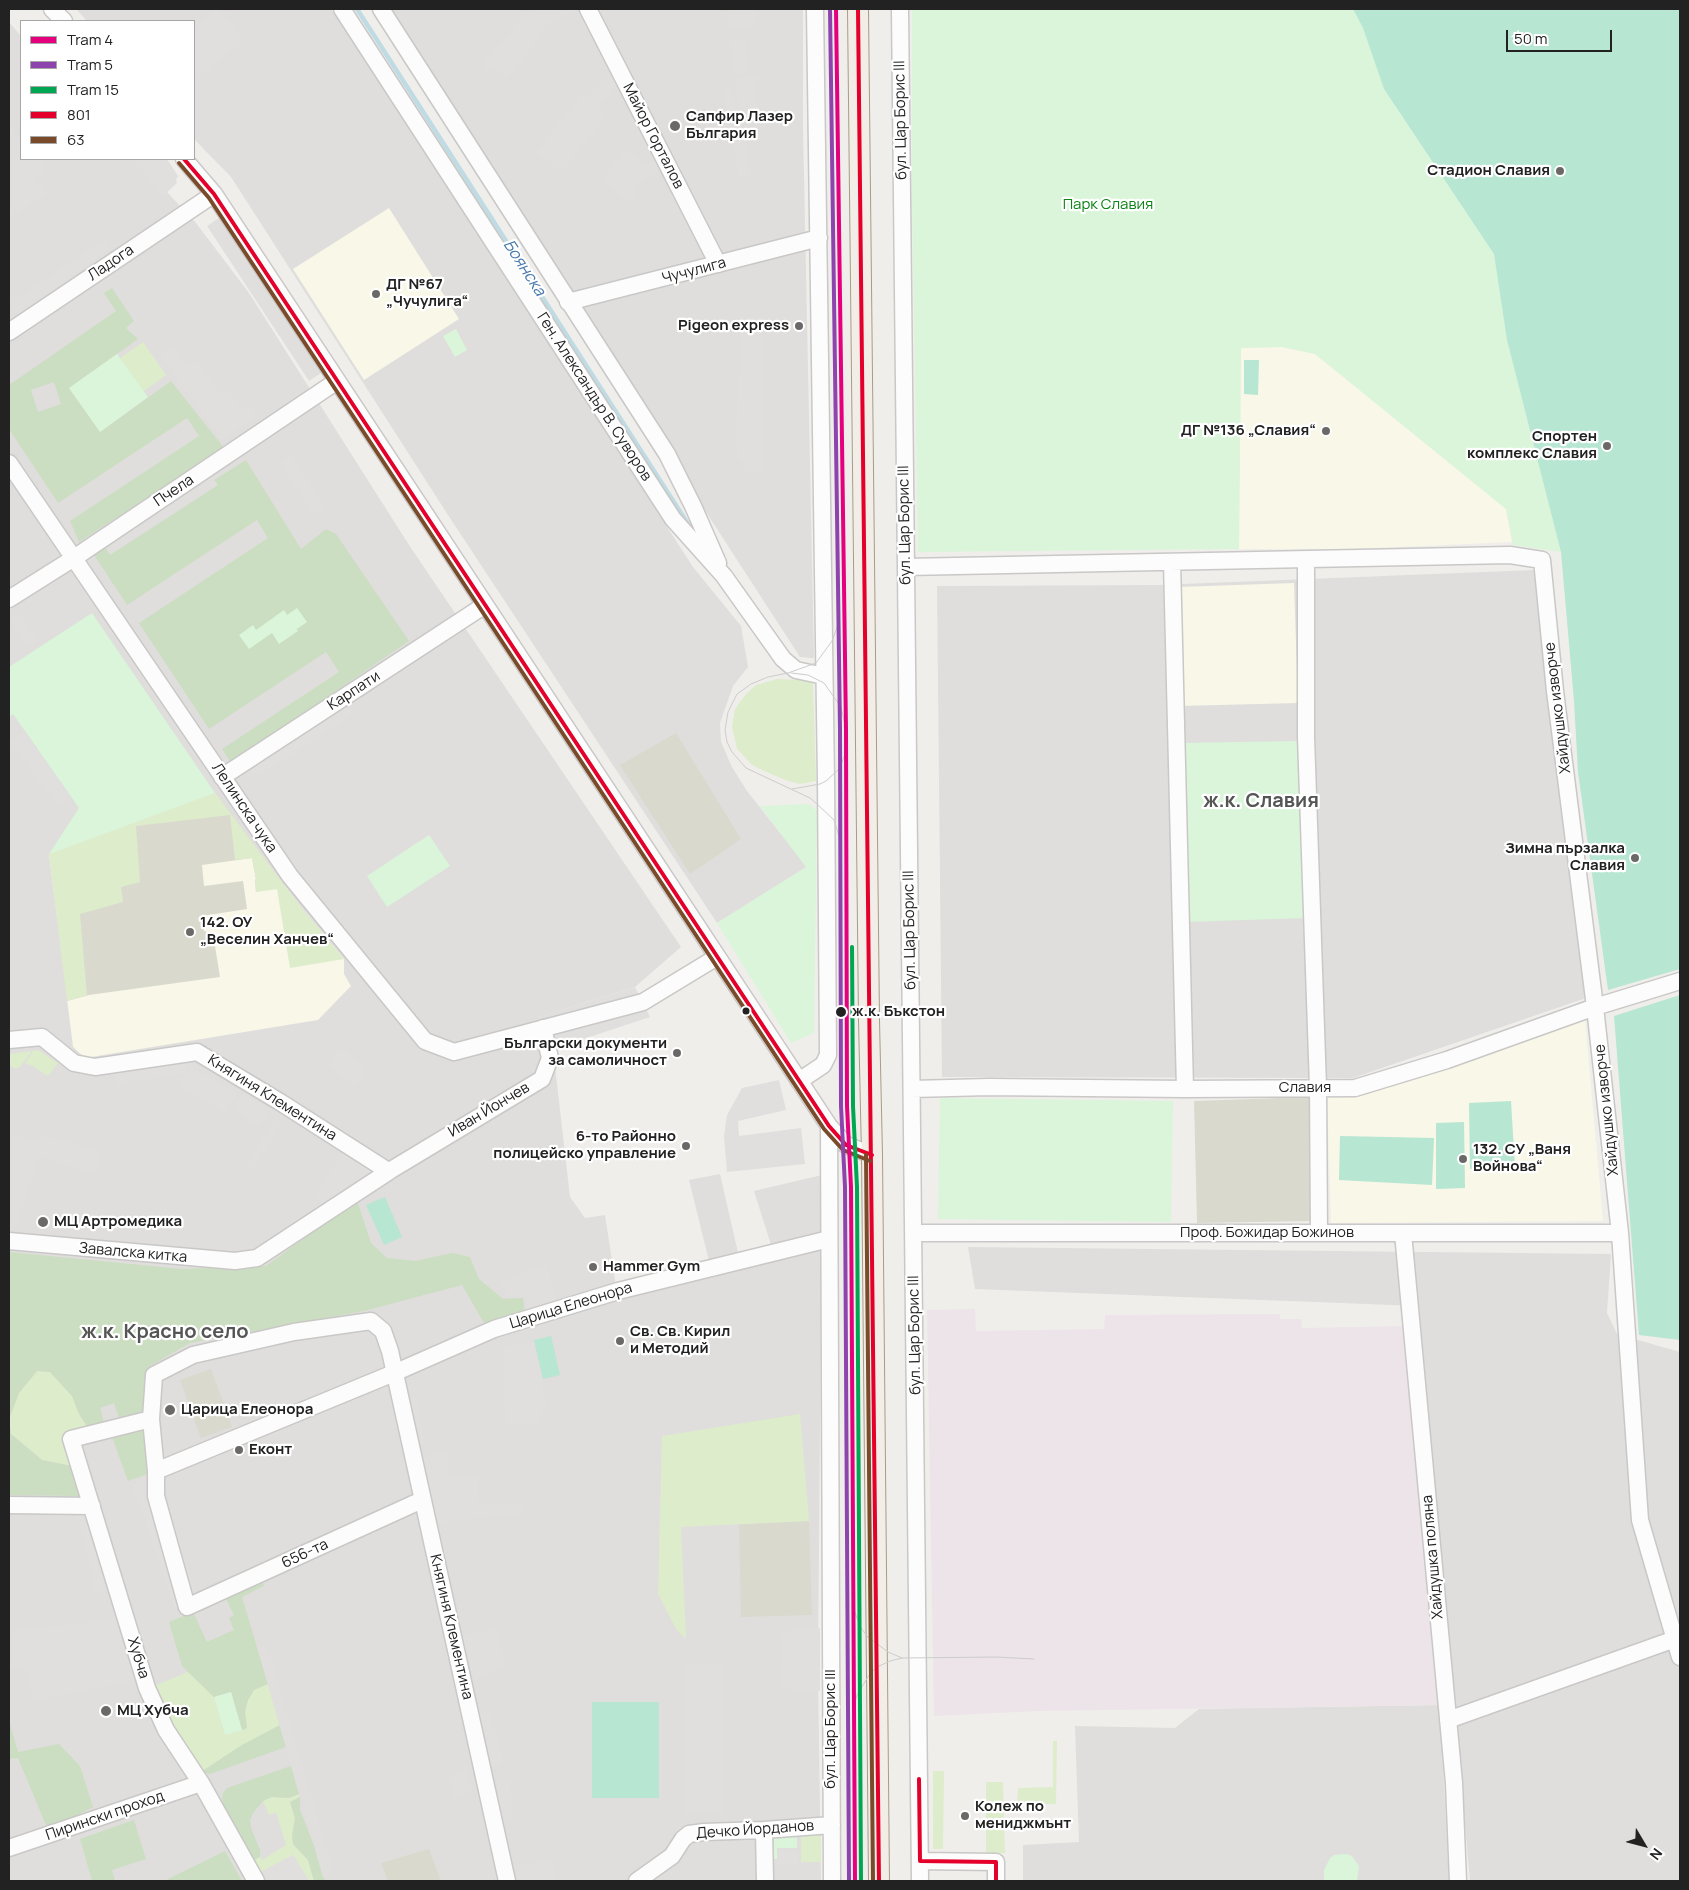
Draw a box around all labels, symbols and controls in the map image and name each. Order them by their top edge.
legend [20,20,195,160]
scale bar [1509,20,1615,52]
text: 50 m [1514,28,1548,49]
text: Tram 4 [67,29,113,50]
text: Tram 5 [67,54,113,75]
street label: бул. Цар Борис III [891,60,911,180]
text: Tram 15 [67,79,119,100]
street label: Майор Горталов [619,80,687,192]
text: 801 [67,104,91,125]
place label: Сапфир Лазер България [686,108,793,143]
marker: Сапфир Лазер България [668,119,682,133]
text: 63 [67,129,85,150]
place label: Стадион Славия [1427,162,1550,180]
marker: Стадион Славия [1554,165,1566,177]
park label: Парк Славия [1063,196,1153,214]
water label: Боянска [499,236,549,300]
street label: Ладога [85,241,137,285]
street label: Чучулига [660,254,728,288]
place label: ДГ №67 „Чучулига“ [386,276,468,311]
marker: ДГ №67 „Чучулига“ [370,288,382,300]
street label: Ген. Александър В. Суворов [533,309,655,485]
place label: Pigeon express [678,317,789,335]
marker: Pigeon express [793,320,805,332]
place label: ДГ №136 „Славия“ [1181,422,1316,440]
marker: ДГ №136 „Славия“ [1320,425,1332,437]
place label: Спортен комплекс Славия [1467,428,1597,463]
marker: Спортен комплекс Славия [1601,440,1613,452]
street label: бул. Цар Борис III [895,465,915,585]
street label: Пчела [151,471,197,511]
street label: Хайдушко изворче [1541,641,1575,775]
street label: Карпати [324,667,384,715]
street label: Лелинска чука [207,760,281,856]
district label: ж.к. Славия [1203,789,1319,813]
place label: Зимна пързалка Славия [1505,840,1625,875]
marker: Зимна пързалка Славия [1629,852,1641,864]
street label: бул. Цар Борис III [900,870,920,990]
place label: 142. ОУ „Веселин Ханчев“ [200,914,334,949]
marker: 142. ОУ „Веселин Ханчев“ [184,926,196,938]
place label: ж.к. Бъкстон [852,1003,945,1021]
marker: ж.к. Бъкстон [834,1005,848,1019]
unlabelled marker [741,1006,751,1016]
place label: Български документи за самоличност [504,1035,667,1070]
street label: Хайдушко изворче [1591,1043,1623,1177]
marker: Български документи за самоличност [671,1047,683,1059]
street label: Княгиня Клементина [204,1051,340,1145]
street label: Иван Йончев [445,1079,533,1141]
street label: Славия [1279,1079,1331,1097]
place label: 6-то Районно полицейско управление [493,1128,676,1163]
marker: 6-то Районно полицейско управление [680,1140,692,1152]
place label: 132. СУ „Ваня Войнова“ [1473,1141,1571,1176]
marker: 132. СУ „Ваня Войнова“ [1457,1153,1469,1165]
place label: МЦ Артромедика [54,1213,182,1231]
marker: МЦ Артромедика [36,1215,50,1229]
street label: Проф. Божидар Божинов [1180,1224,1354,1242]
street label: Завалска китка [78,1239,188,1267]
place label: Hammer Gym [603,1258,700,1276]
marker: Hammer Gym [587,1261,599,1273]
street label: бул. Цар Борис III [905,1275,925,1395]
street label: Царица Елеонора [508,1279,634,1333]
district label: ж.к. Красно село [81,1320,249,1344]
place label: Св. Св. Кирил и Методий [630,1323,730,1358]
marker: Св. Св. Кирил и Методий [614,1335,626,1347]
place label: Царица Елеонора [181,1401,313,1419]
marker: Царица Елеонора [163,1403,177,1417]
place label: Еконт [249,1441,292,1459]
marker: Еконт [233,1444,245,1456]
street label: Хайдушка поляна [1419,1494,1447,1620]
street label: 656-та [279,1535,331,1573]
street label: Княгиня Клементина [426,1553,476,1701]
street label: Хубча [123,1635,153,1681]
street label: бул. Цар Борис III [822,1669,840,1789]
place label: МЦ Хубча [117,1702,189,1720]
marker: МЦ Хубча [99,1704,113,1718]
street label: Пирински проход [43,1787,167,1845]
place label: Колеж по мениджмънт [975,1798,1071,1833]
marker: Колеж по мениджмънт [959,1810,971,1822]
street label: Дечко Йорданов [695,1817,815,1843]
north arrow [1619,1820,1669,1870]
text: N [1646,1845,1667,1864]

